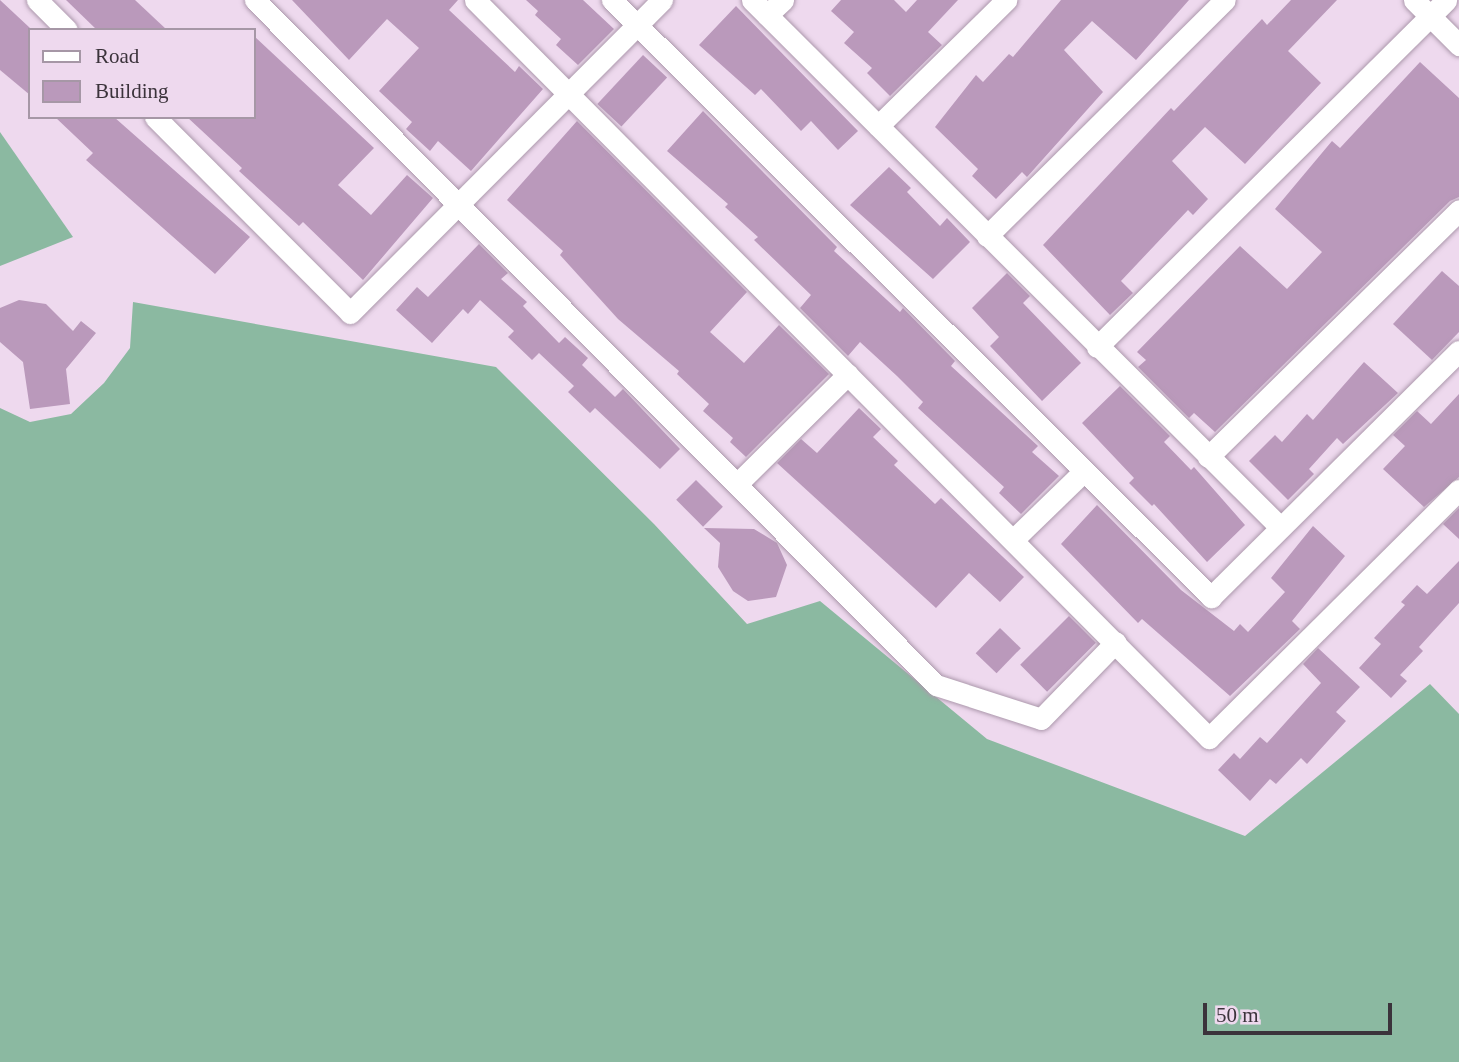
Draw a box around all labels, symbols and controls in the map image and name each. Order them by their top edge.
legend [28,28,256,119]
text: Road [95,44,139,68]
text: Building [95,79,169,103]
scale bar [1207,988,1396,1032]
text: 50 m [1216,1003,1259,1027]

